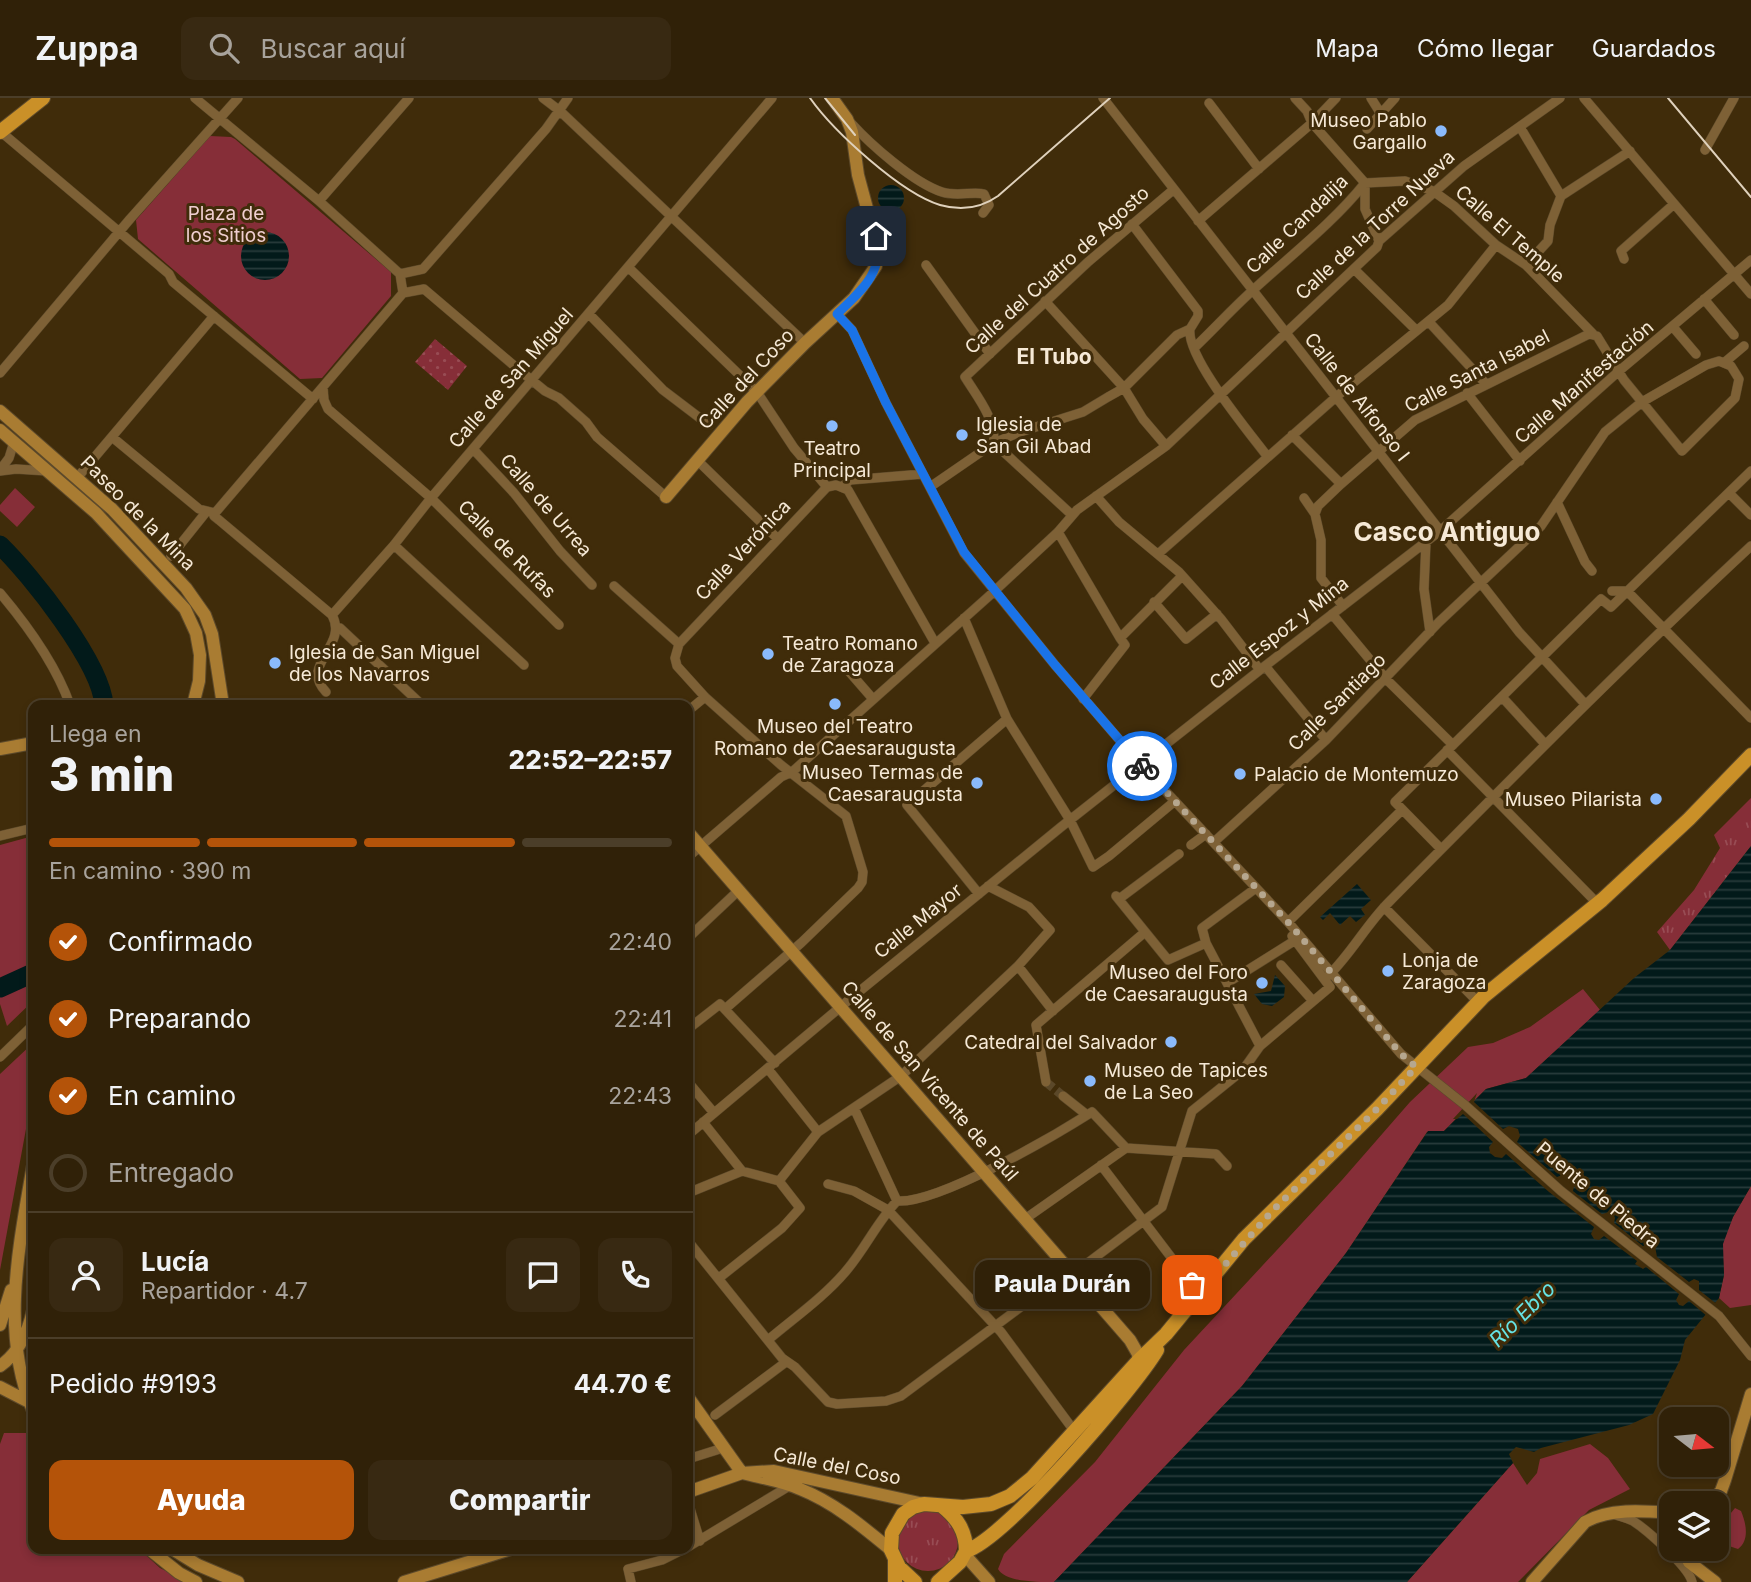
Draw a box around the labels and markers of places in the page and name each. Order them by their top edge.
place label: Museo Pablo Gargallo [1310,109,1427,154]
marker: Museo Pablo Gargallo [1433,123,1449,139]
pin [846,206,906,266]
place label: Iglesia de San Gil Abad [976,413,1091,458]
marker: Teatro Principal [824,418,840,434]
marker: Iglesia de San Gil Abad [954,427,970,443]
place label: Teatro Principal [793,437,871,482]
place label: Teatro Romano de Zaragoza [782,632,918,677]
place label: Iglesia de San Miguel de los Navarros [289,641,480,686]
marker: Teatro Romano de Zaragoza [760,646,776,662]
marker: Iglesia de San Miguel de los Navarros [267,655,283,671]
marker: Museo del Teatro Romano de Caesaraugusta [827,696,843,712]
place label: Museo del Teatro Romano de Caesaraugusta [714,715,956,760]
place label: Museo Termas de Caesaraugusta [802,761,963,806]
place label: Palacio de Montemuzo [1254,763,1459,786]
marker: Palacio de Montemuzo [1232,766,1248,782]
marker: Museo Termas de Caesaraugusta [969,775,985,791]
place label: Museo Pilarista [1505,788,1642,811]
marker: Museo Pilarista [1648,791,1664,807]
place label: Lonja de Zaragoza [1402,949,1486,994]
place label: Museo del Foro de Caesaraugusta [1085,961,1248,1006]
marker: Lonja de Zaragoza [1380,963,1396,979]
marker: Museo del Foro de Caesaraugusta [1254,975,1270,991]
place label: Catedral del Salvador [964,1031,1157,1054]
marker: Catedral del Salvador [1163,1034,1179,1050]
place label: Museo de Tapices de La Seo [1104,1059,1268,1104]
marker: Museo de Tapices de La Seo [1082,1073,1098,1089]
pin [1162,1255,1222,1315]
callout: Paula Durán [975,1260,1150,1310]

